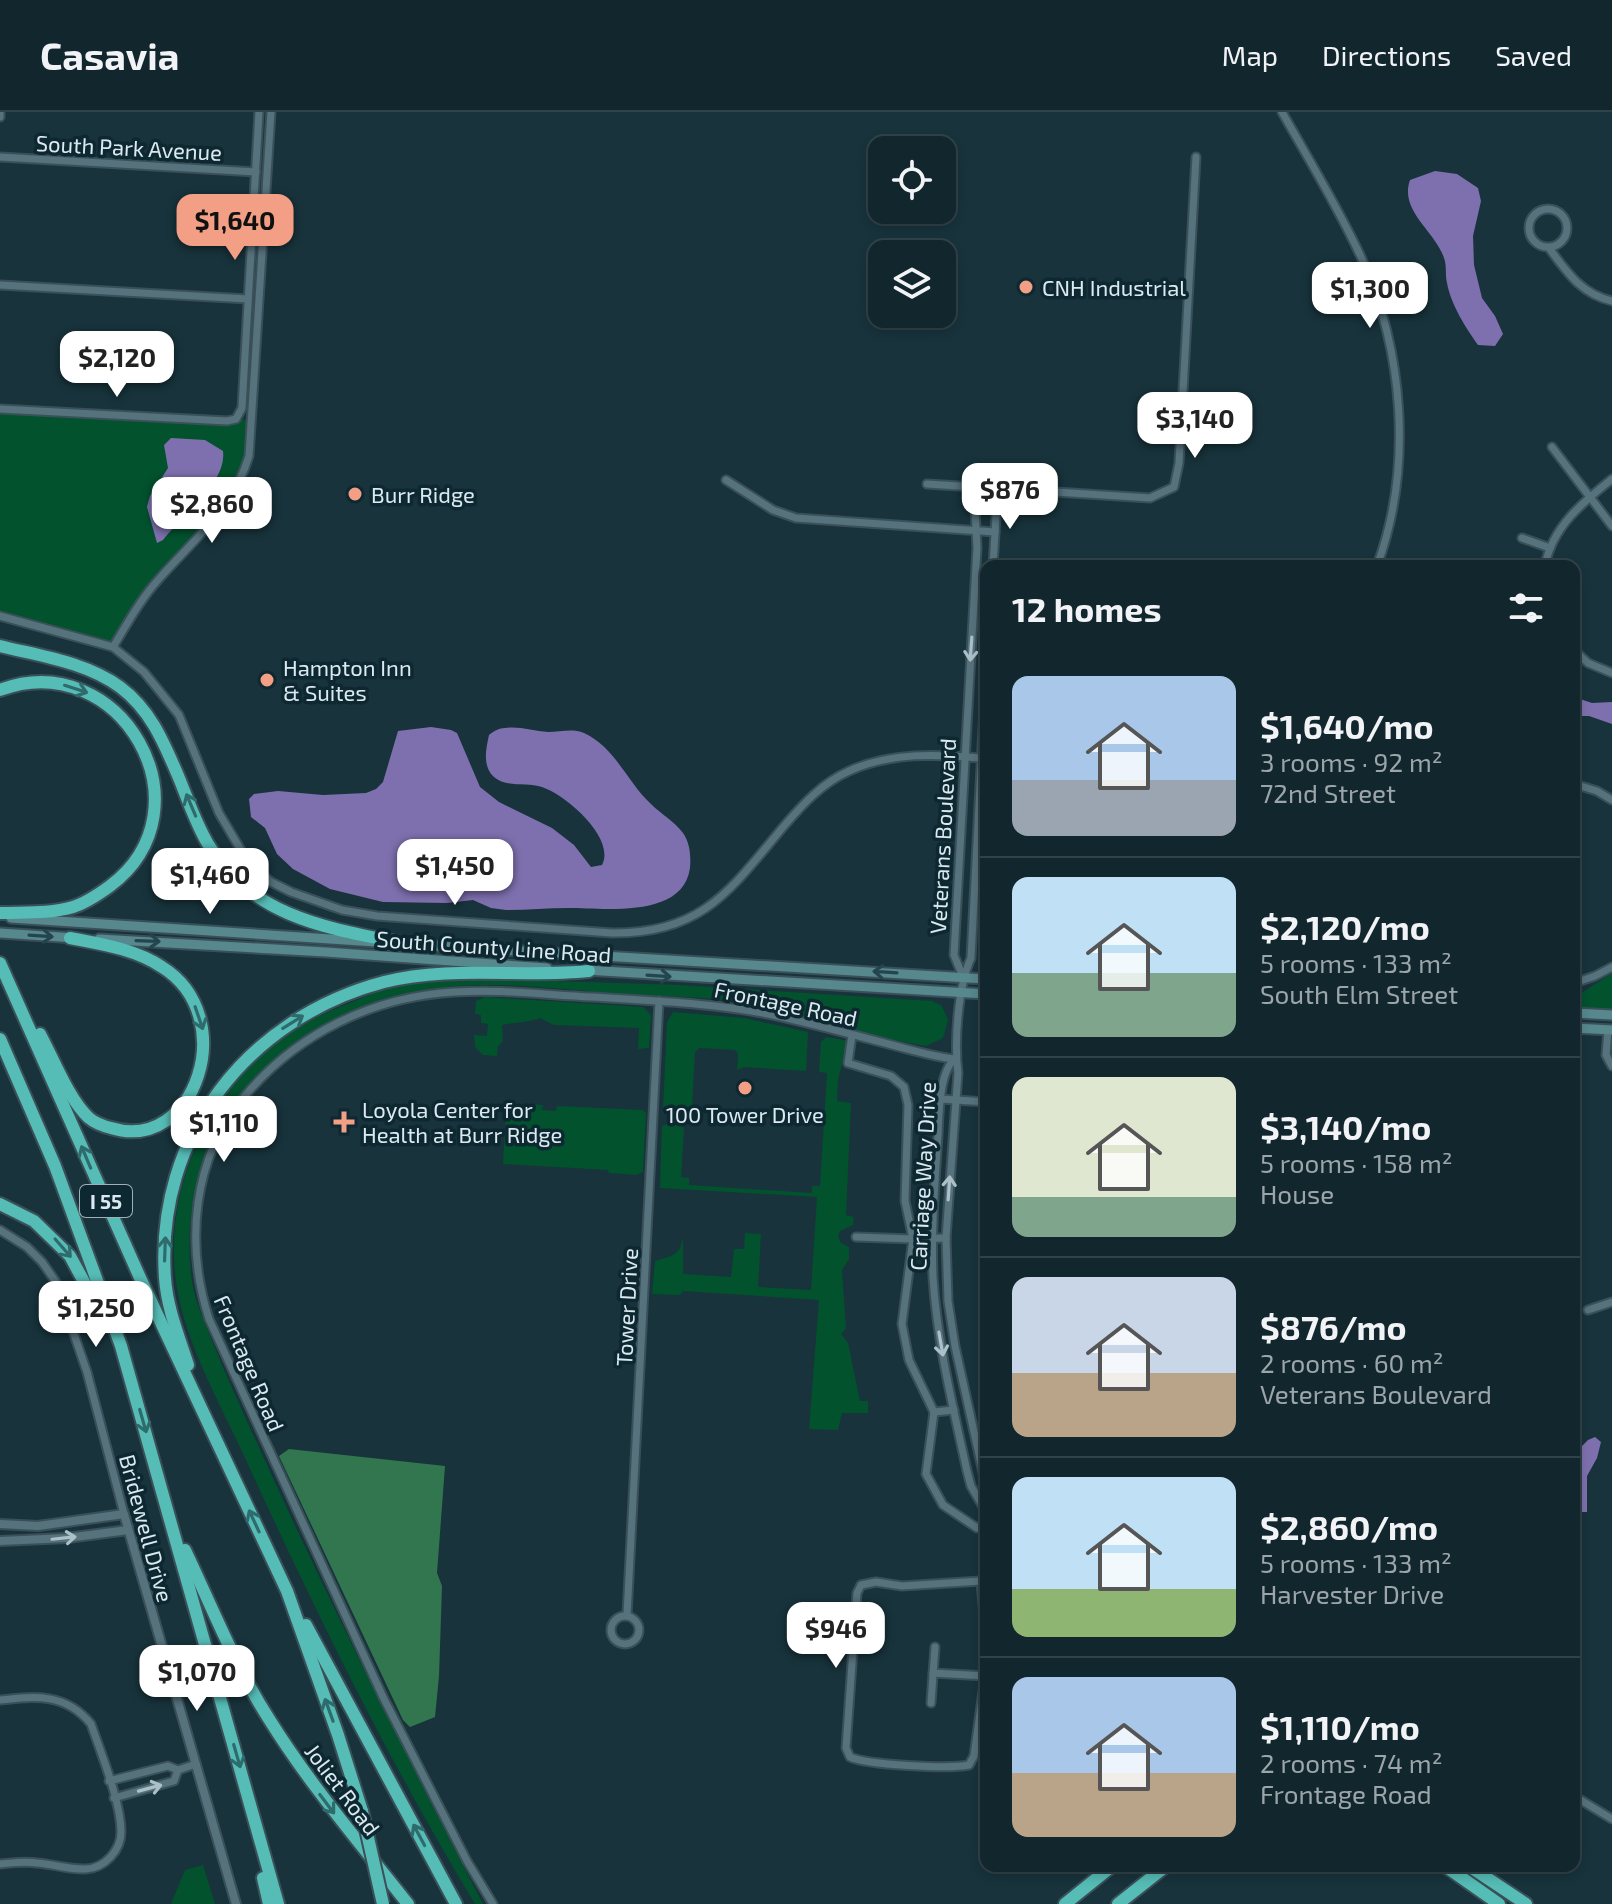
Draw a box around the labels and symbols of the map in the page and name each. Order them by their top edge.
street label: South Park Avenue [35,129,223,165]
pin: $1,640 [170,194,300,262]
pin: $1,300 [1305,262,1435,330]
place label: CNH Industrial [1042,274,1186,300]
marker: CNH Industrial [1017,278,1035,296]
pin: $2,120 [52,331,182,399]
pin: $3,140 [1130,392,1260,460]
pin: $876 [963,463,1057,531]
pin: $2,860 [147,477,277,545]
place label: Burr Ridge [371,481,475,507]
marker: Burr Ridge [346,485,364,503]
one-way arrow [963,635,978,662]
place label: Hampton Inn & Suites [283,654,412,705]
marker: Hampton Inn & Suites [258,671,276,689]
one-way arrow [63,683,88,697]
street label: Veterans Boulevard [924,737,960,935]
one-way arrow [182,793,197,818]
pin: $1,450 [390,839,520,907]
pin: $1,460 [145,848,275,916]
street label: South County Line Road [376,925,612,967]
one-way arrow [27,929,54,944]
one-way arrow [134,934,161,949]
one-way arrow [872,964,899,979]
one-way arrow [645,969,672,984]
street label: Frontage Road [712,975,860,1031]
one-way arrow [192,1005,207,1030]
one-way arrow [281,1013,304,1029]
marker: 100 Tower Drive [736,1079,754,1097]
street label: Carriage Way Drive [904,1081,940,1271]
pin: $1,110 [159,1096,289,1164]
place label: Loyola Center for Health at Burr Ridge [362,1096,562,1147]
place label: 100 Tower Drive [666,1101,824,1127]
marker: Loyola Center for Health at Burr Ridge [333,1111,355,1133]
one-way arrow [77,1145,92,1170]
one-way arrow [942,1175,957,1202]
road number: I 55 [80,1185,132,1217]
one-way arrow [158,1236,173,1263]
one-way arrow [53,1238,71,1258]
street label: Tower Drive [610,1247,642,1367]
pin: $1,250 [31,1281,161,1349]
street label: Frontage Road [210,1291,290,1435]
one-way arrow [935,1331,950,1356]
one-way arrow [136,1408,151,1434]
street label: Bridewell Drive [115,1451,179,1605]
one-way arrow [246,1509,261,1533]
one-way arrow [50,1530,77,1545]
pin: $946 [789,1602,883,1670]
pin: $1,070 [132,1645,262,1713]
one-way arrow [321,1697,336,1722]
street label: Joliet Road [300,1738,386,1840]
one-way arrow [230,1743,245,1769]
one-way arrow [137,1780,163,1795]
one-way arrow [318,1793,335,1814]
one-way arrow [411,1824,427,1848]

